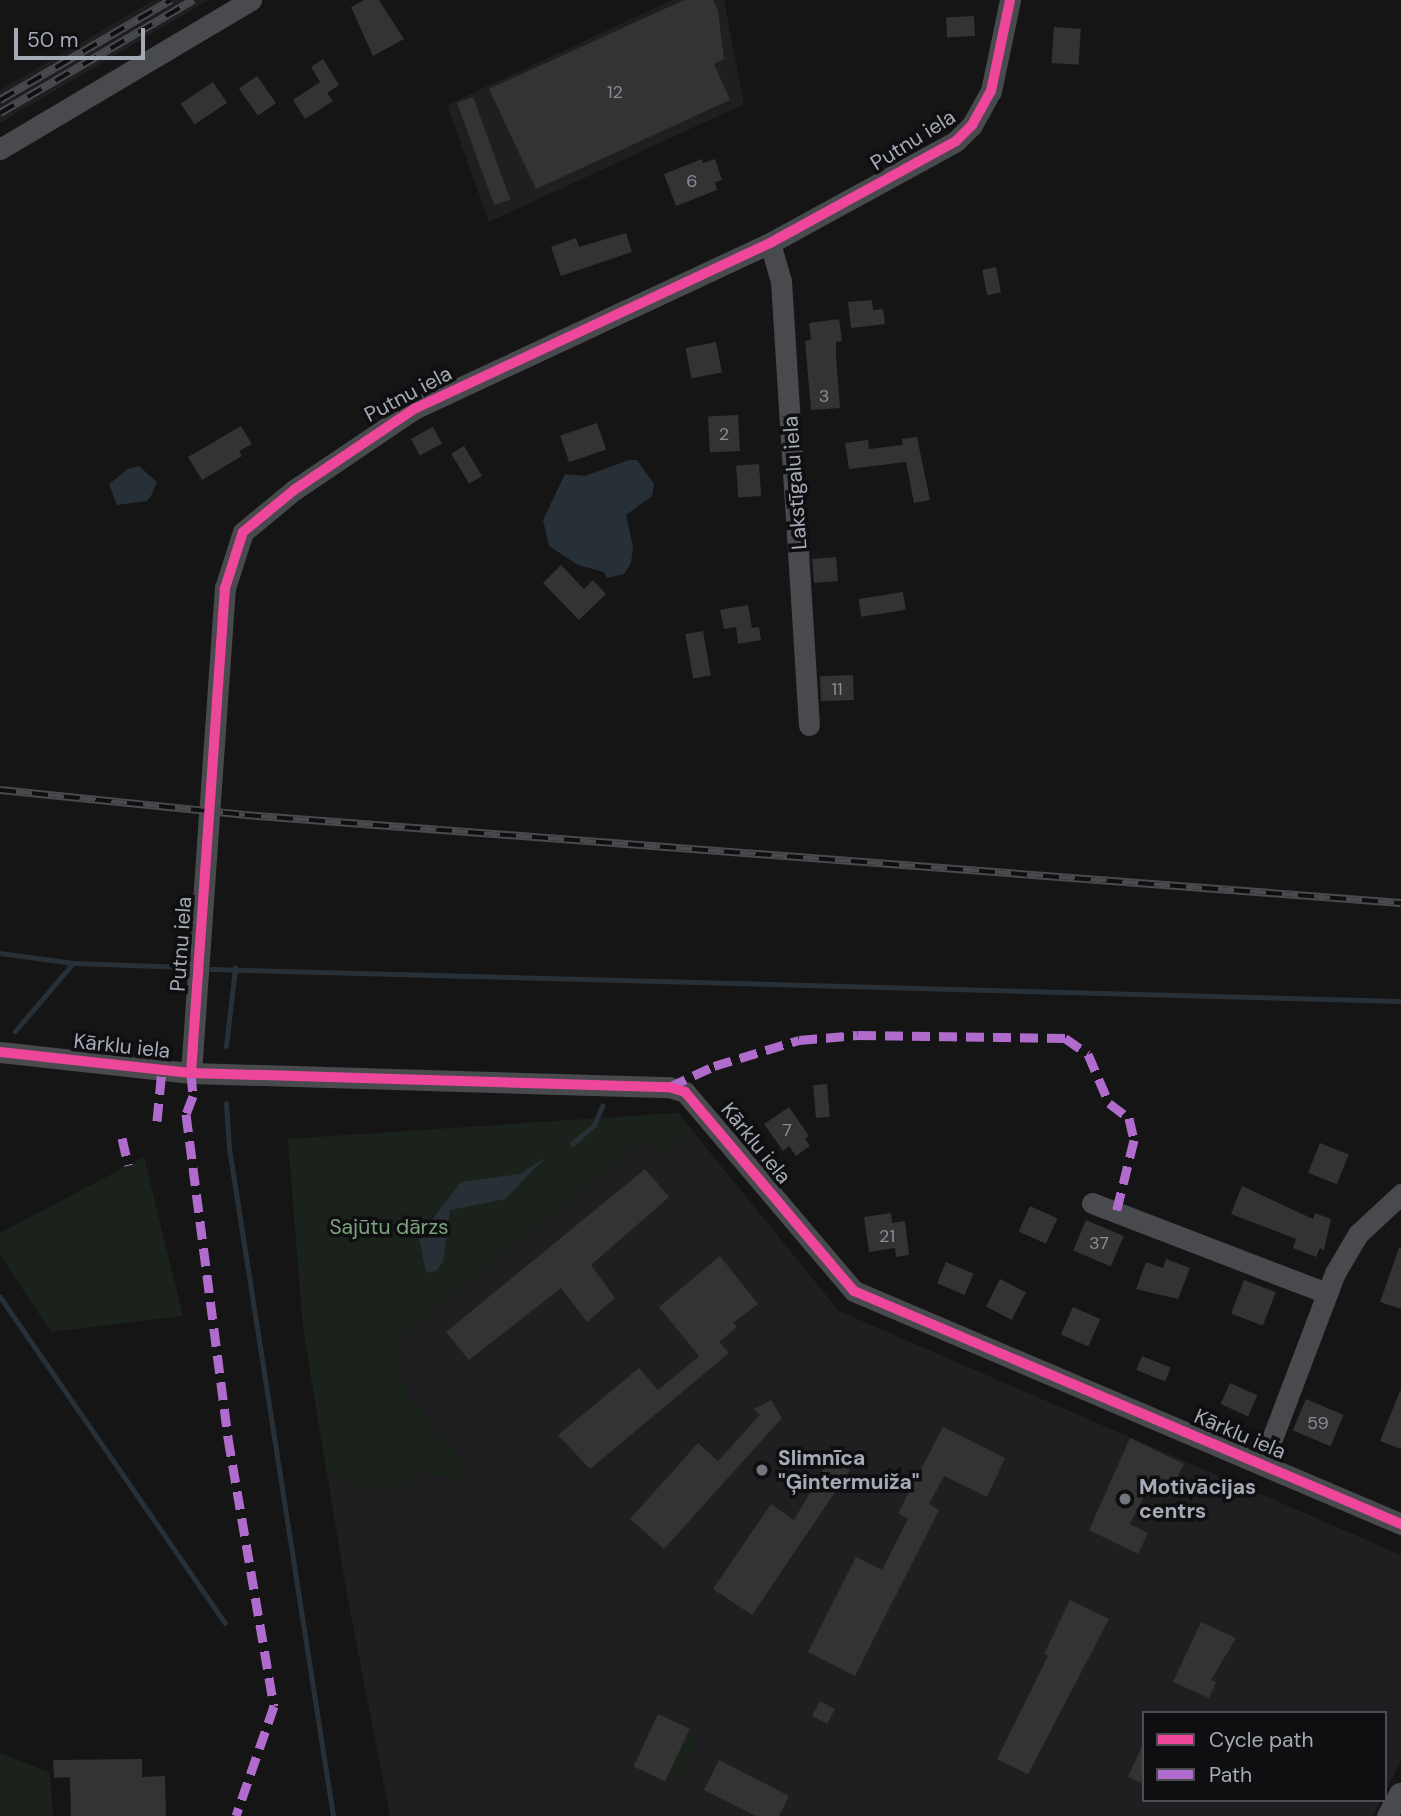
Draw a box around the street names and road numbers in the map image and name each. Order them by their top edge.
street label: Putnu iela [866,104,960,176]
street label: Putnu iela [360,361,456,427]
street label: Lakstīgalu iela [778,415,812,551]
street label: Putnu iela [165,896,197,992]
street label: Kārklu iela [72,1028,172,1064]
street label: Kārklu iela [716,1097,796,1189]
street label: Kārklu iela [1190,1403,1290,1465]

